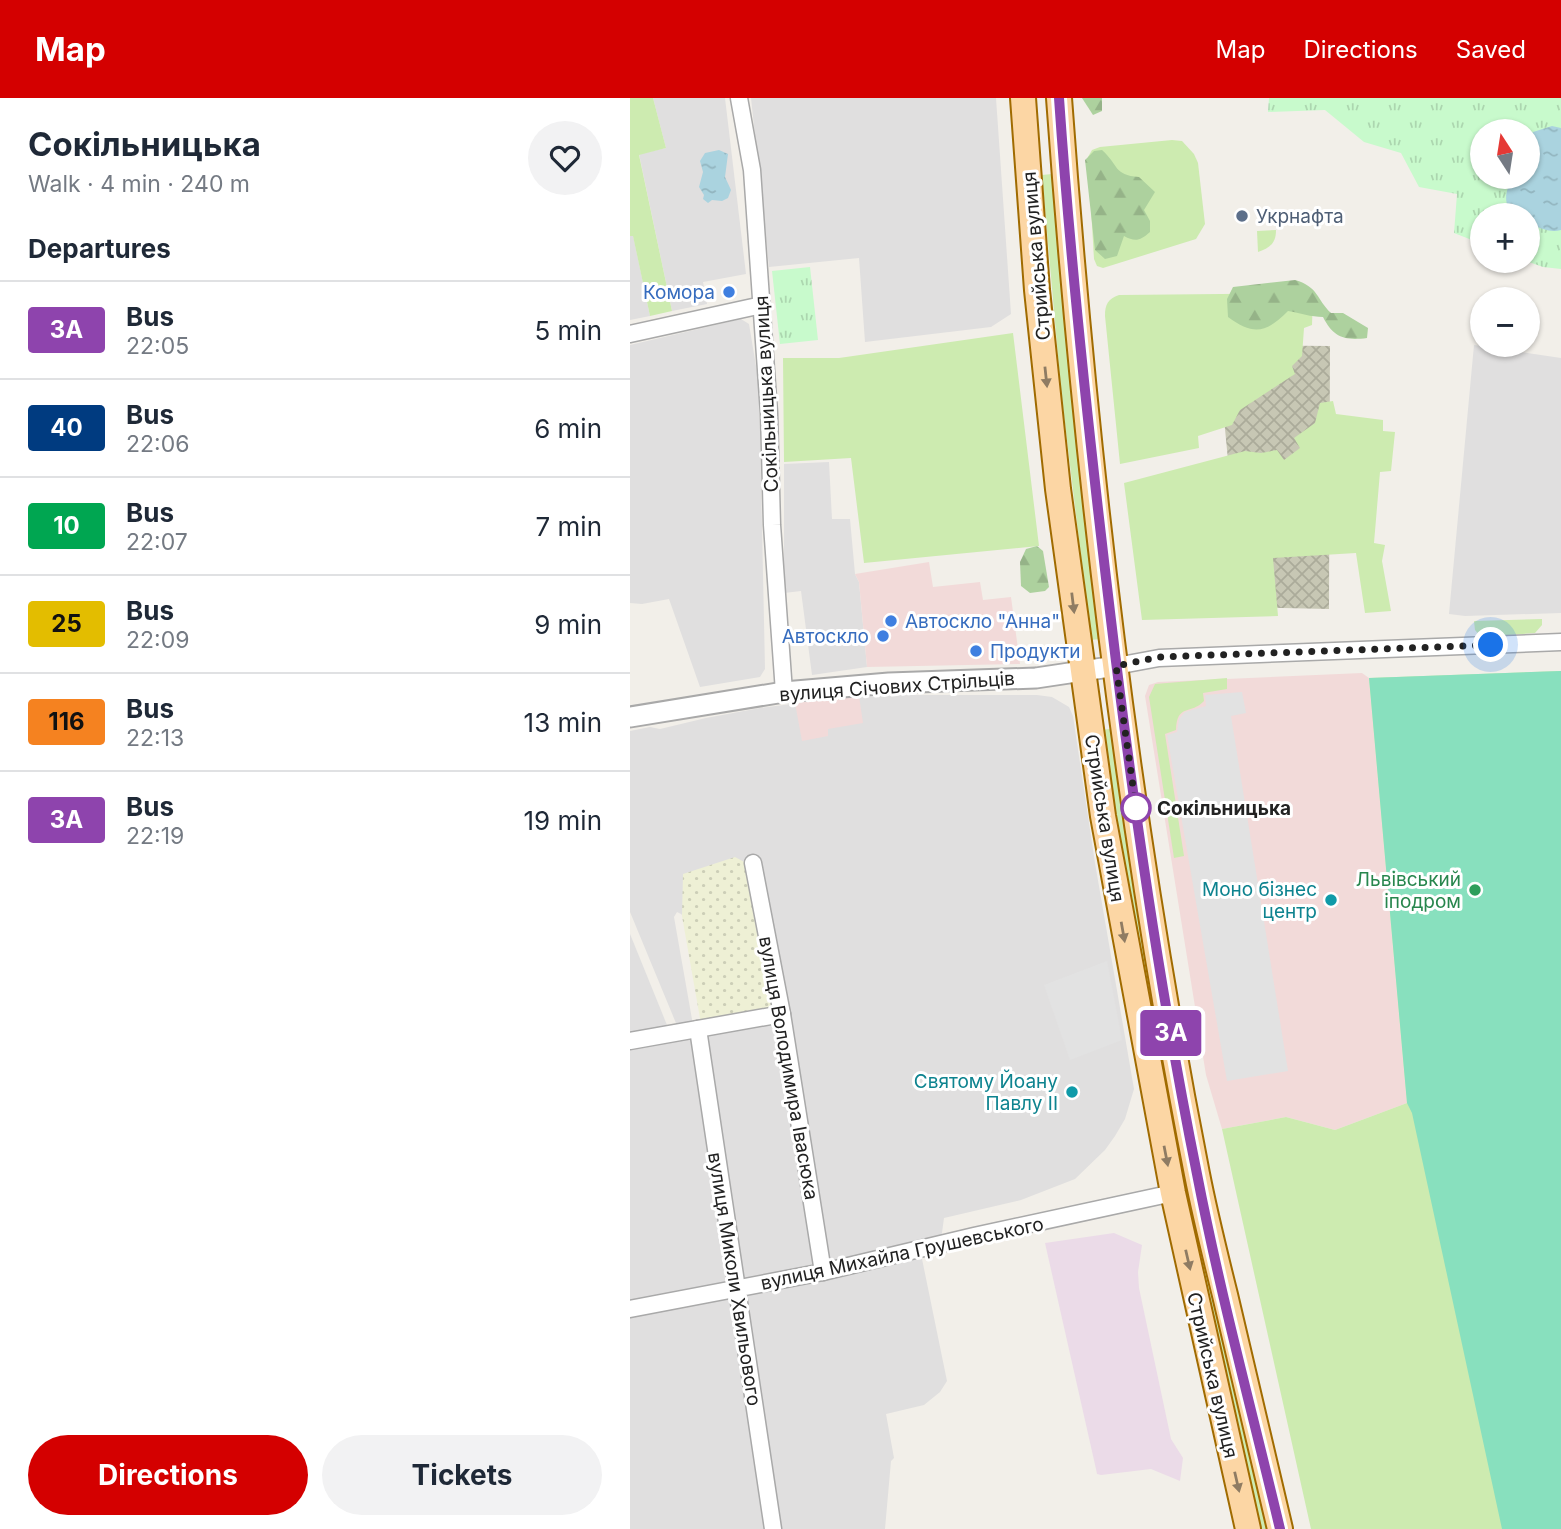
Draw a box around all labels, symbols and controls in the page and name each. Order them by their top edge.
text: Map [35,29,106,69]
text: Map [1216,35,1265,64]
text: Directions [1303,35,1418,64]
text: Saved [1456,35,1526,64]
north arrow [1470,119,1540,189]
map controls [1470,119,1540,357]
button: heart [528,121,602,195]
text: Сокільницька [28,124,261,164]
text: Walk · 4 min · 240 m [28,170,250,198]
street label: Стрийська вулиця [1018,171,1055,341]
button: + [1470,203,1540,273]
place label: Укрнафта [1256,205,1344,228]
marker: Укрнафта [1234,208,1250,224]
text: Departures [28,233,171,264]
place label: Комора [643,281,715,304]
marker: Комора [721,284,737,300]
button: − [1470,287,1540,357]
street label: Сокільницька вулиця [750,295,783,493]
text: Bus [126,301,174,332]
text: 3А [50,315,83,344]
text: 5 min [534,315,602,346]
text: 22:05 [126,332,189,360]
one-way arrow [1041,367,1052,389]
text: Bus [126,399,174,430]
text: 40 [50,413,83,442]
text: 6 min [534,413,602,444]
text: 22:06 [126,430,189,458]
text: Bus [126,497,174,528]
text: 10 [53,511,80,540]
text: 7 min [536,511,602,542]
text: 22:07 [126,528,188,556]
one-way arrow [1068,593,1079,615]
text: Bus [126,595,174,626]
text: 25 [51,609,82,638]
text: 9 min [534,609,602,640]
place label: Автоскло "Анна" [905,610,1060,633]
marker: Автоскло "Анна" [883,613,899,629]
place label: Автоскло [782,625,869,648]
text: 22:09 [126,626,189,654]
your location [1473,627,1508,662]
marker: Автоскло [875,628,891,644]
place label: Продукти [990,640,1080,663]
marker: Продукти [968,643,984,659]
street label: вулиця Січових Стрільців [779,667,1016,706]
text: Bus [126,693,174,724]
text: 116 [48,707,85,736]
text: 13 min [524,707,602,738]
text: 22:13 [126,724,184,752]
street label: Стрийська вулиця [1080,733,1129,904]
text: Bus [126,791,174,822]
marker: Сокільницька [1121,793,1151,823]
place label: Сокільницька [1157,797,1291,820]
text: 3А [50,805,83,834]
text: 19 min [524,805,602,836]
text: 22:19 [126,822,184,850]
place label: Львівський іподром [1356,868,1461,913]
place label: Моно бізнес центр [1202,878,1317,923]
marker: Львівський іподром [1467,882,1483,898]
marker: Моно бізнес центр [1323,892,1339,908]
one-way arrow [1118,921,1129,943]
street label: вулиця Володимира Івасюка [754,934,823,1202]
line badge: 3А [1140,1010,1202,1056]
text: 3А [1154,1018,1188,1047]
place label: Святому Йоану Павлу ІІ [914,1069,1058,1115]
marker: Святому Йоану Павлу ІІ [1064,1084,1080,1100]
one-way arrow [1161,1145,1172,1167]
street label: вулиця Миколи Хвильового [703,1151,766,1408]
street label: вулиця Михайла Грушевського [758,1212,1046,1295]
one-way arrow [1183,1249,1194,1271]
street label: Стрийська вулиця [1182,1290,1243,1460]
button: Directions [28,1435,308,1515]
button: Tickets [322,1435,602,1515]
one-way arrow [1232,1471,1243,1493]

